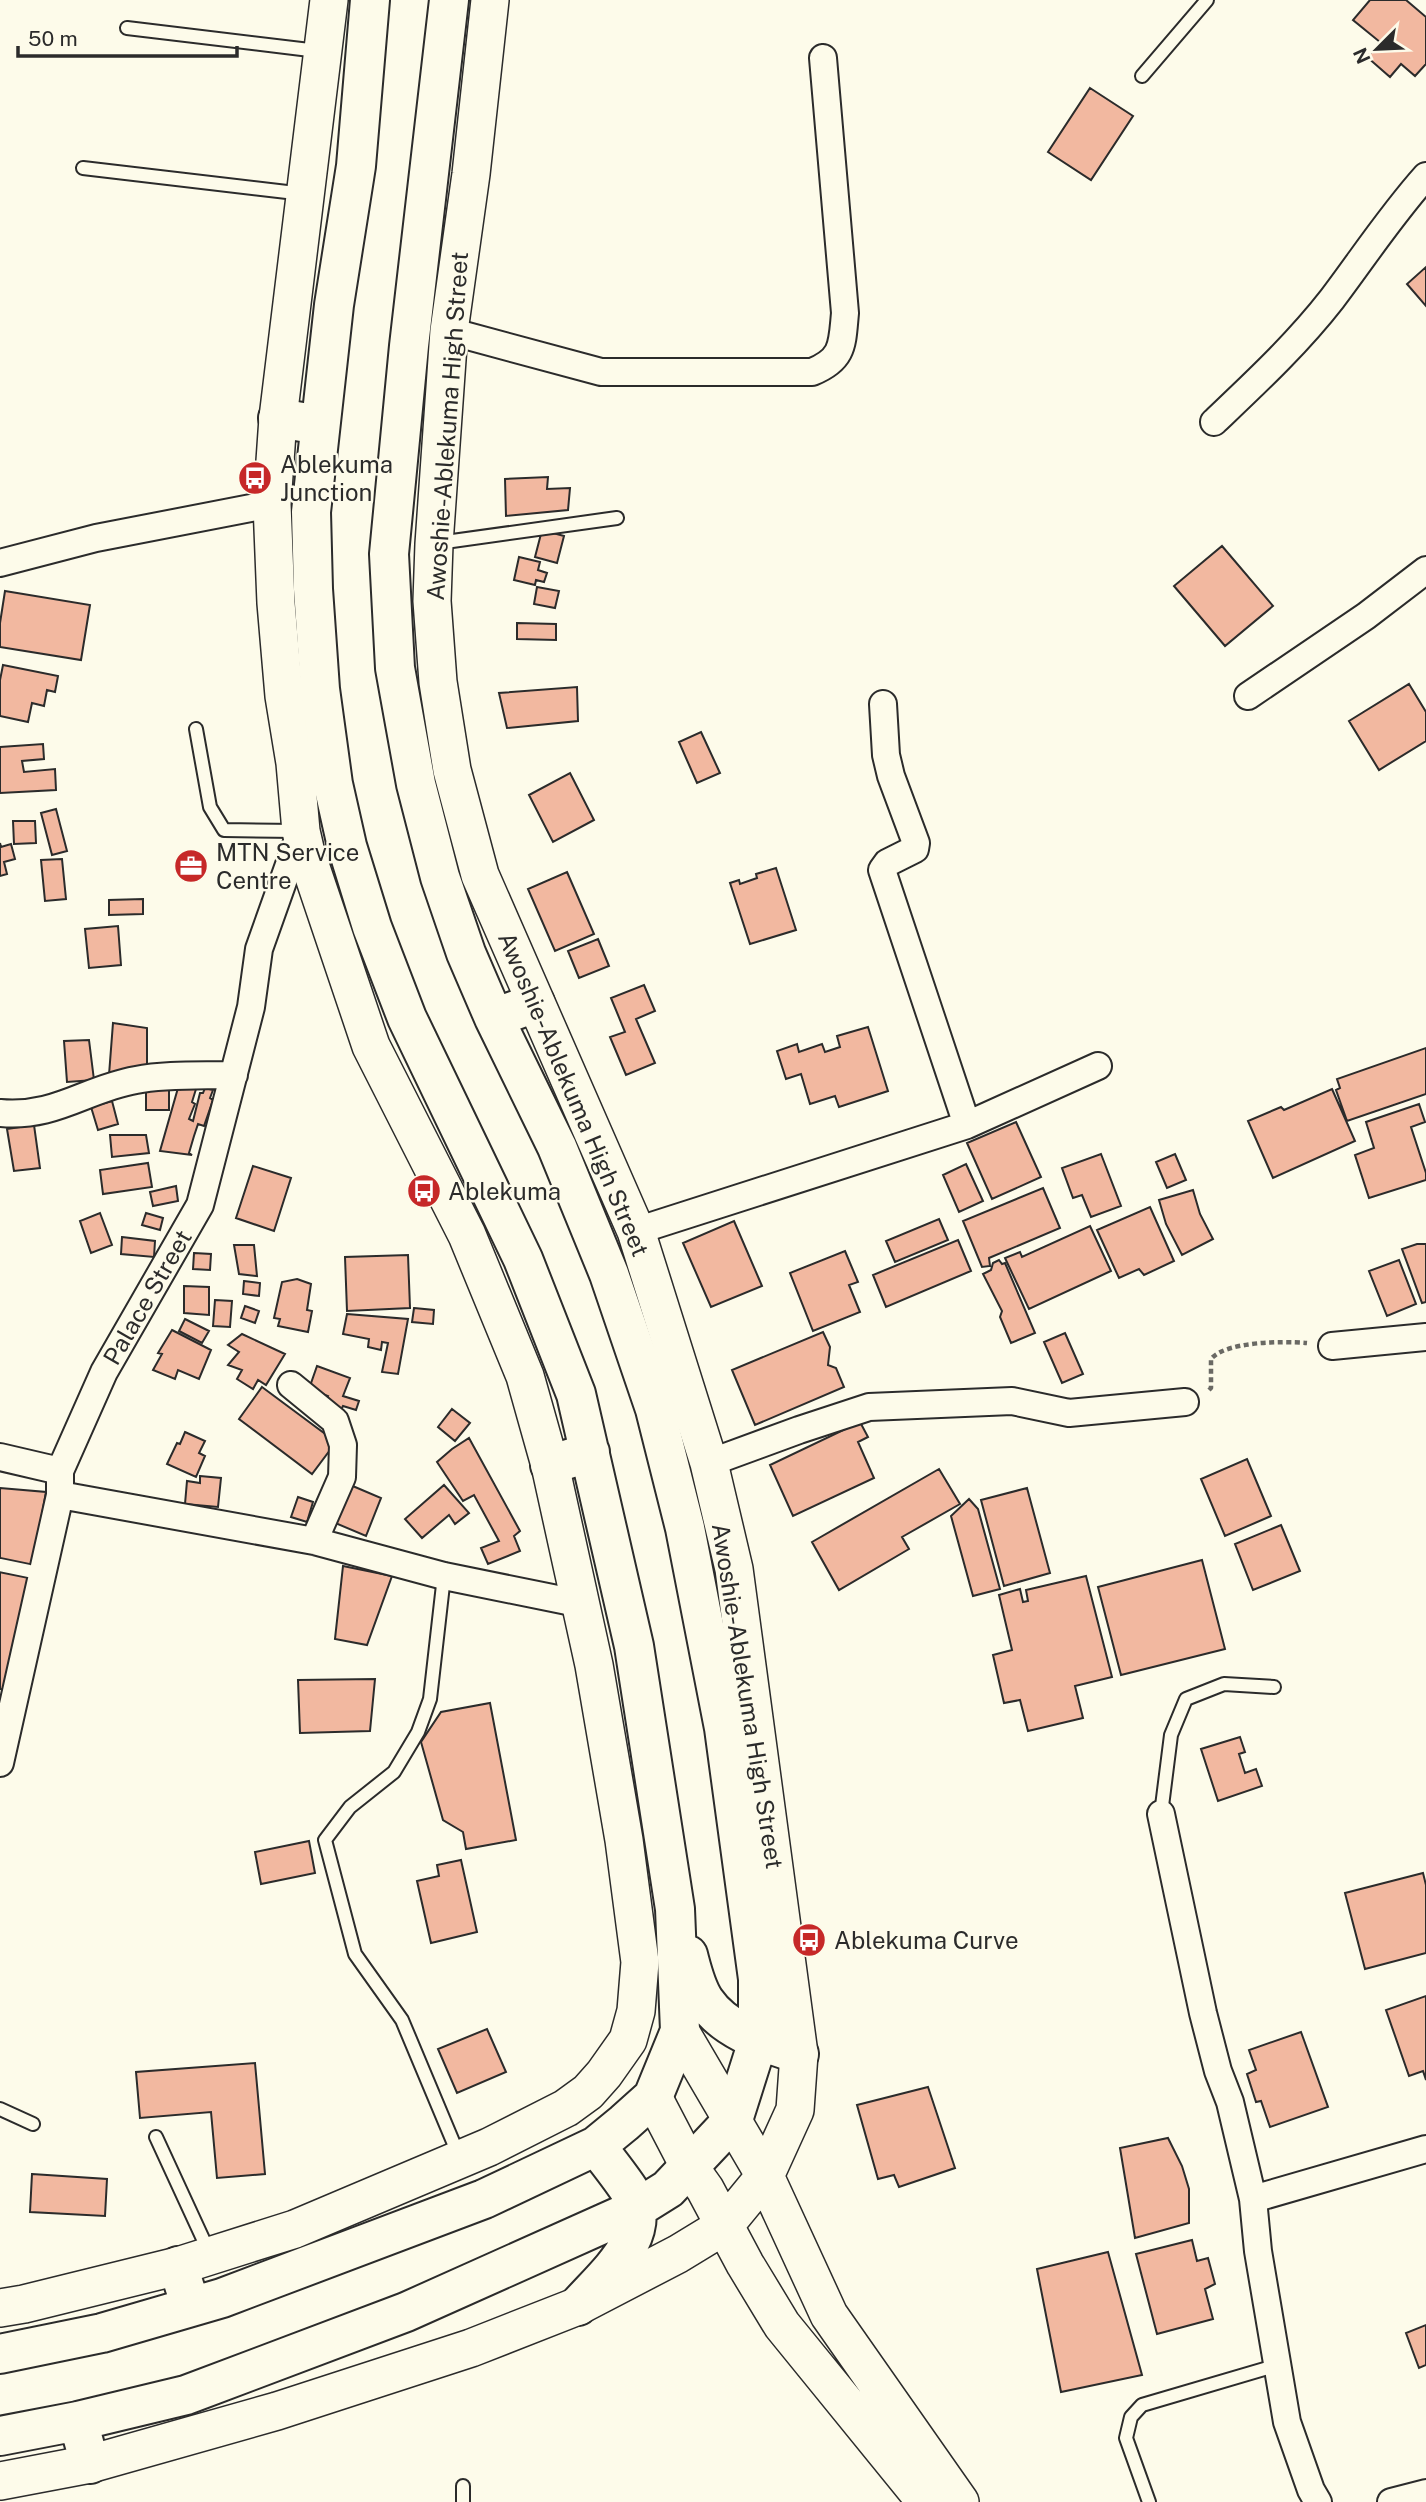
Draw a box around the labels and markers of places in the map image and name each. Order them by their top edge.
place label: Ablekuma Junction [280,450,393,506]
bus stop icon: Ablekuma Junction [236,459,274,497]
place label: MTN Service Centre [216,838,359,894]
office icon: MTN Service Centre [172,847,210,885]
bus stop icon: Ablekuma [405,1172,443,1210]
place label: Ablekuma [448,1177,561,1205]
bus stop icon: Ablekuma Curve [790,1921,828,1959]
place label: Ablekuma Curve [834,1926,1019,1954]

